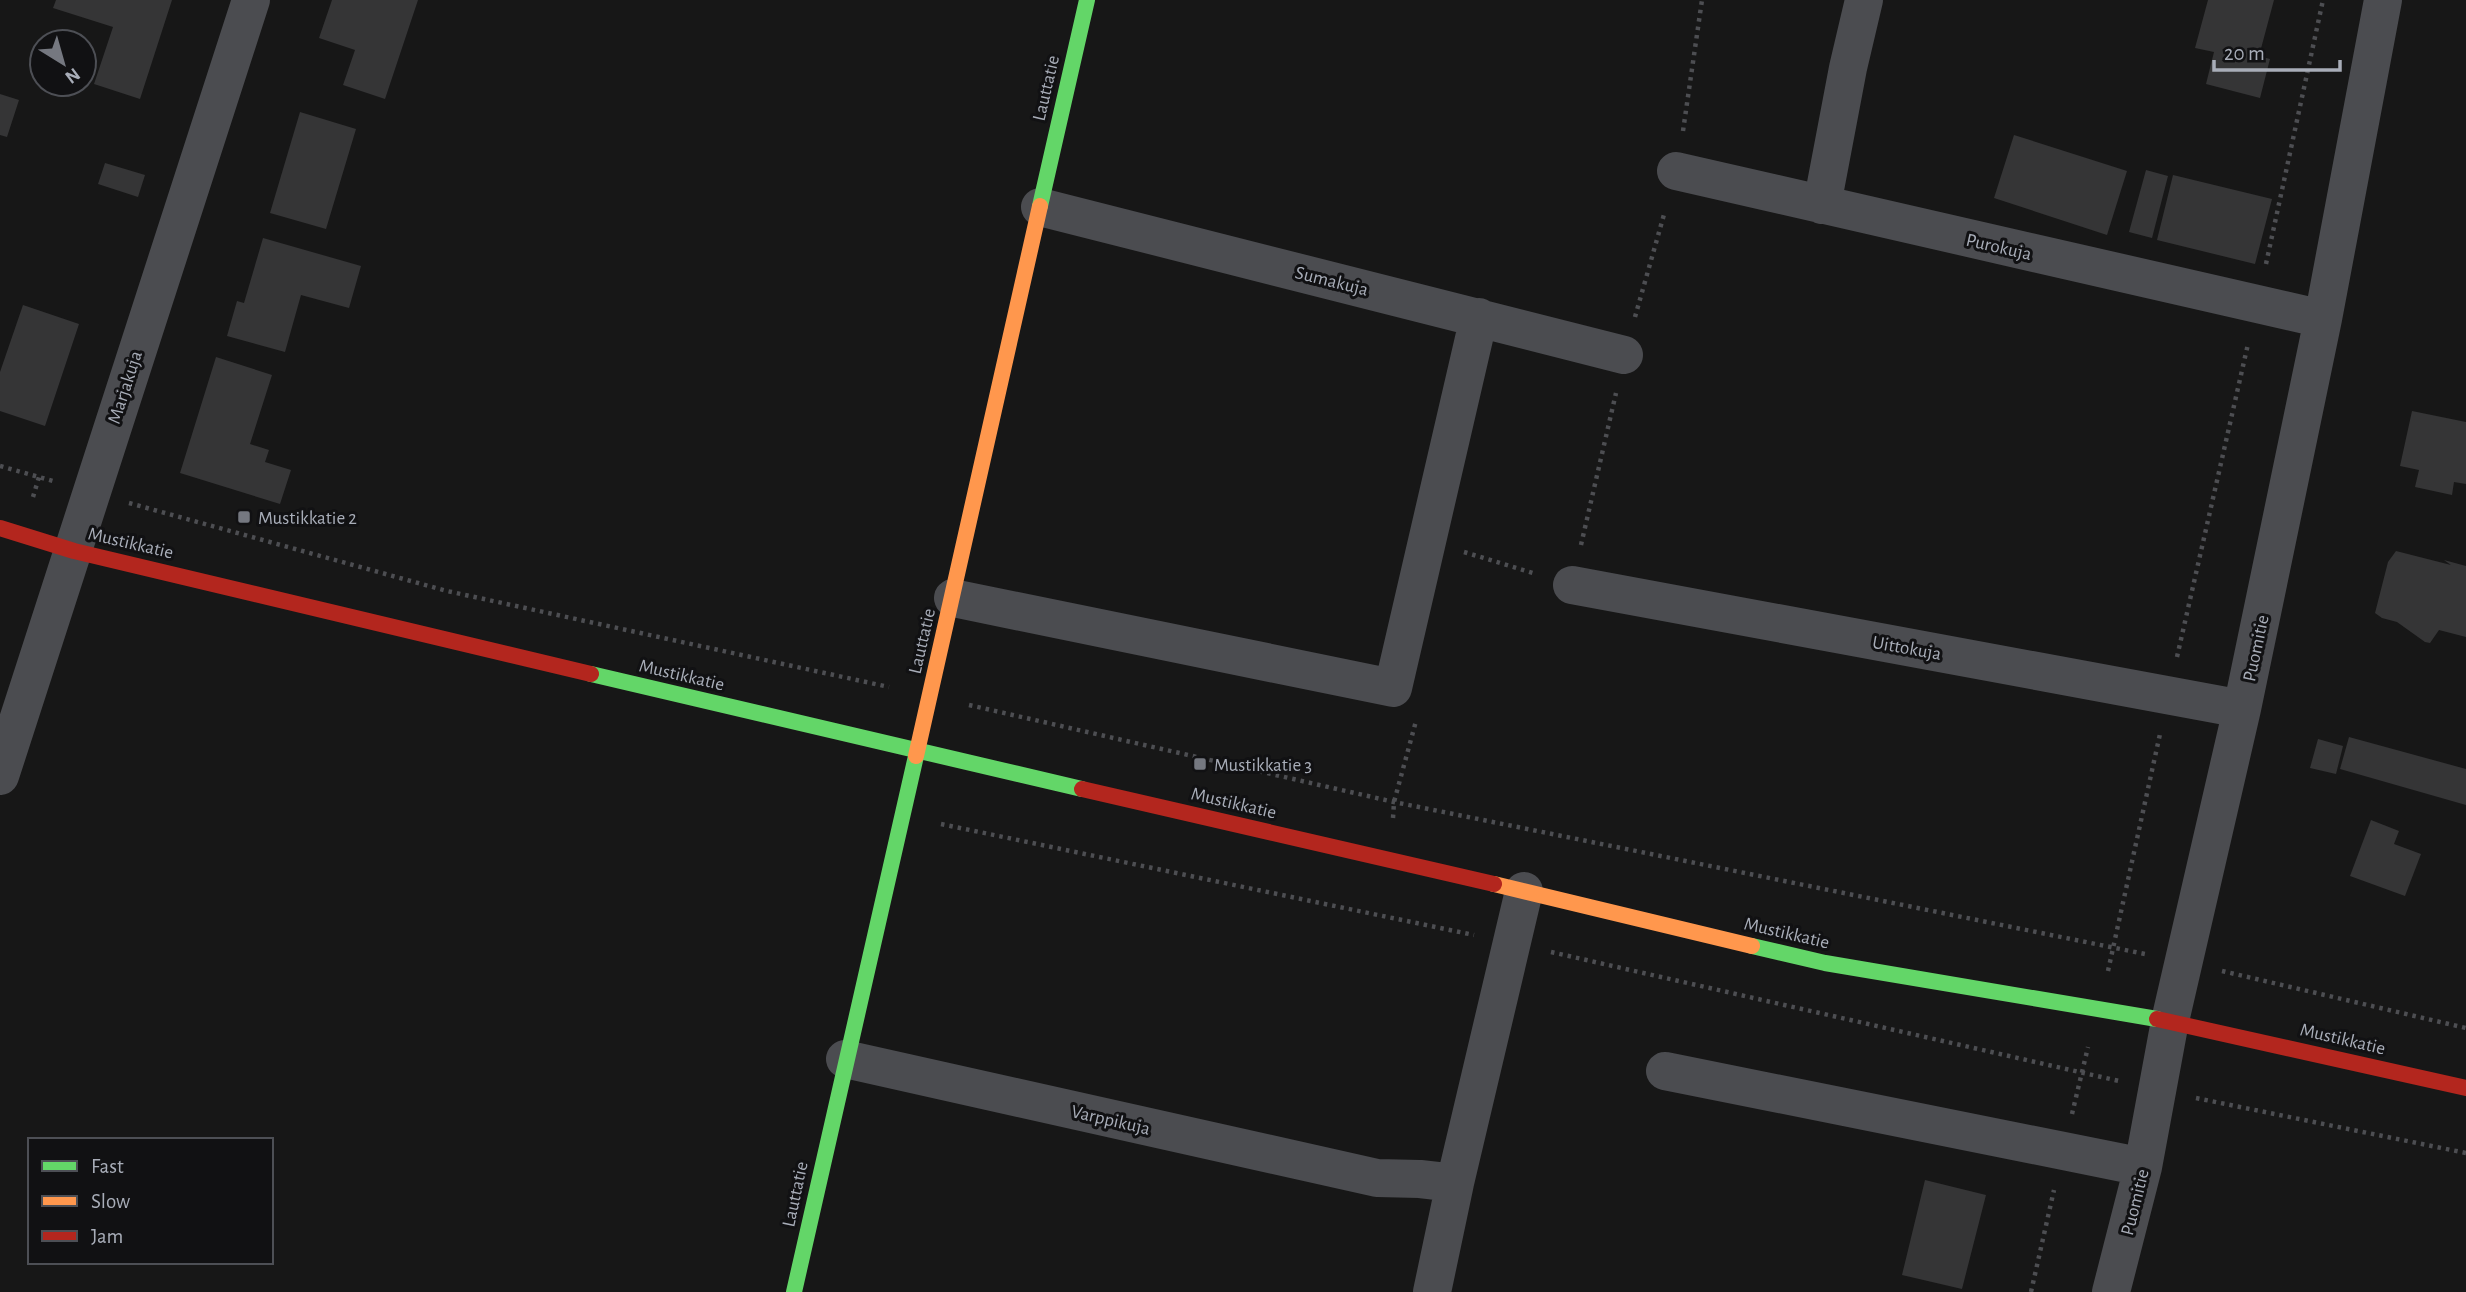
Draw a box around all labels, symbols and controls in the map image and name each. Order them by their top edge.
north arrow [28,28,98,98]
scale bar [2214,28,2340,72]
text: 20 m [2224,43,2265,64]
street label: Lauttatie [1030,54,1063,123]
text: N [61,64,83,87]
street label: Purokuja [1964,231,2034,264]
street label: Sumakuja [1293,263,1370,300]
street label: Marjakuja [105,348,146,426]
marker: Mustikkatie 2 [236,509,252,525]
place label: Mustikkatie 2 [258,509,357,528]
street label: Mustikkatie [86,524,175,563]
street label: Lauttatie [906,607,939,676]
street label: Puomitie [2240,613,2273,683]
street label: Uittokuja [1871,633,1943,664]
street label: Mustikkatie [637,656,726,695]
marker: Mustikkatie 3 [1192,756,1208,772]
place label: Mustikkatie 3 [1214,756,1312,775]
street label: Mustikkatie [1189,784,1278,823]
street label: Mustikkatie [1742,914,1831,953]
street label: Mustikkatie [2298,1020,2387,1059]
street label: Varppikuja [1069,1102,1152,1139]
legend [28,1138,273,1264]
text: Fast [91,1156,124,1177]
street label: Lauttatie [779,1160,812,1229]
street label: Puomitie [2118,1167,2153,1237]
text: Slow [91,1191,130,1212]
text: Jam [91,1226,123,1247]

